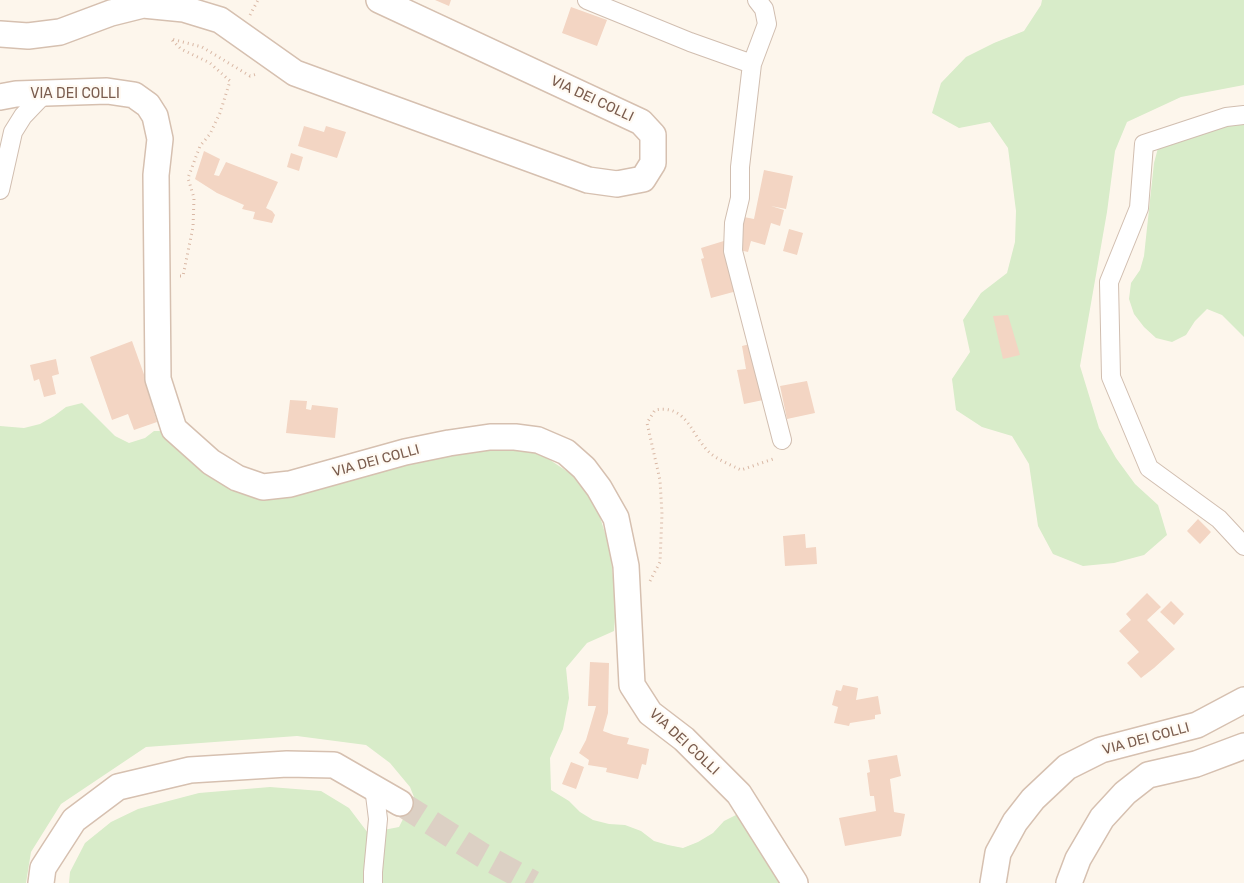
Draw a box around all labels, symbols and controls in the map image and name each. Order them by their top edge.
street label: VIA DEI COLLI [548,72,636,126]
street label: VIA DEI COLLI [30,86,120,102]
street label: VIA DEI COLLI [331,441,421,481]
street label: VIA DEI COLLI [646,705,722,779]
street label: VIA DEI COLLI [1101,719,1191,759]

